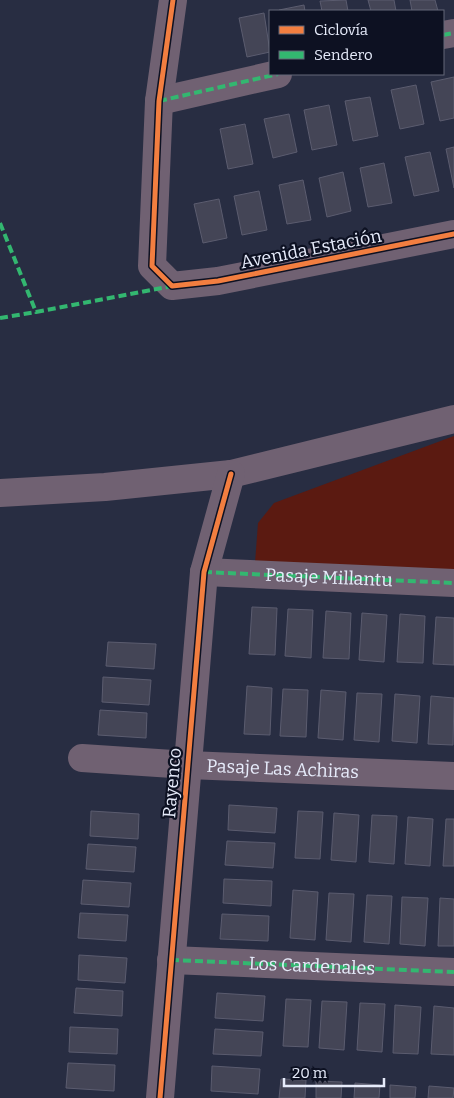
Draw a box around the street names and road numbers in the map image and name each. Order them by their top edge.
street label: Avenida Estación [239,224,384,273]
street label: Pasaje Millantu [265,564,393,591]
street label: Rayenco [158,747,186,819]
street label: Pasaje Las Achiras [206,755,359,783]
street label: Los Cardenales [248,952,375,980]

